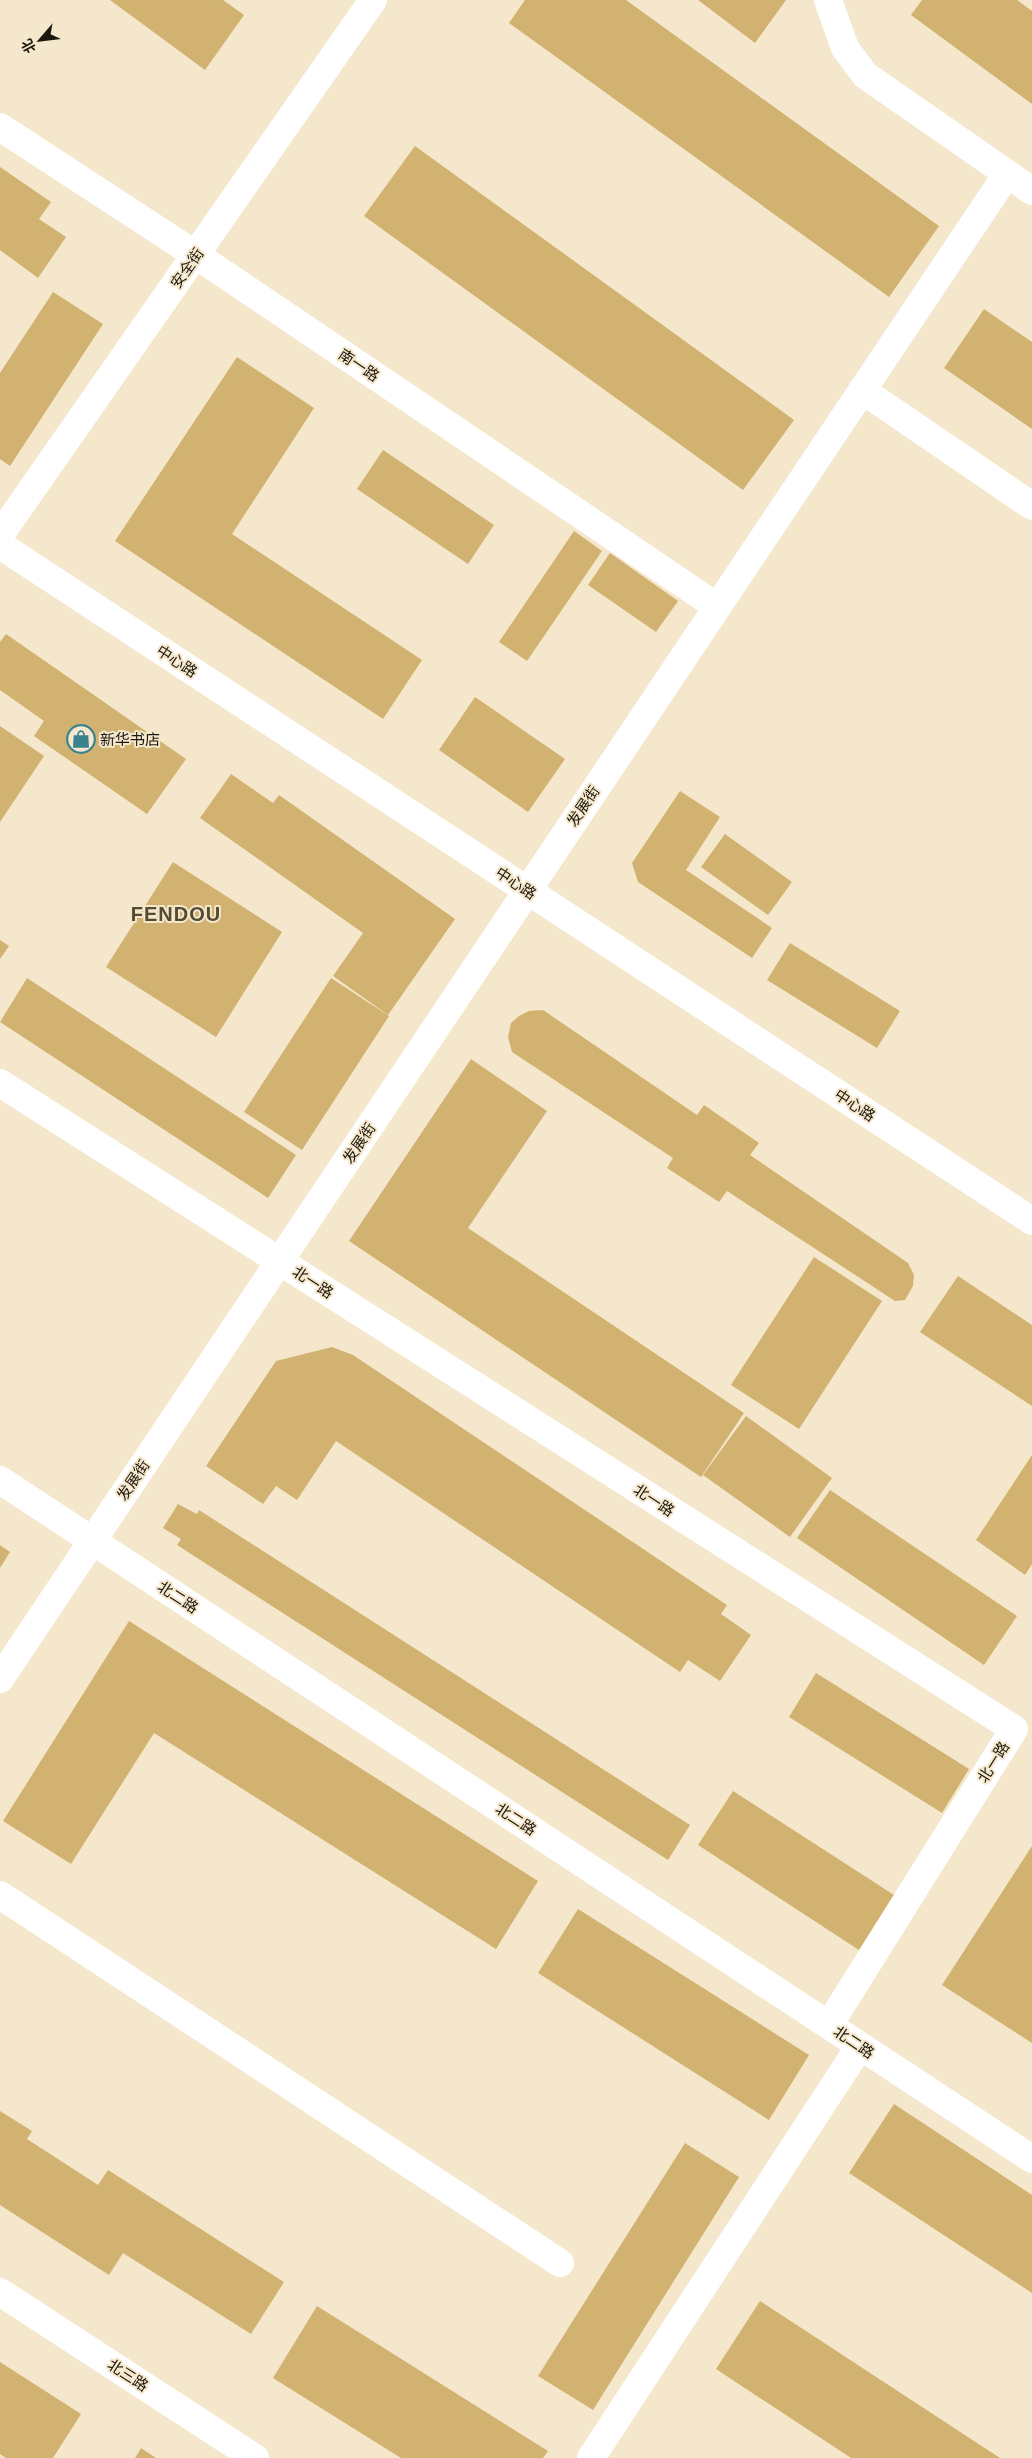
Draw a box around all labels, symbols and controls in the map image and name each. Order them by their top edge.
north arrow [15,15,65,65]
text: 北 [18,36,39,56]
street label: 安全街 [167,245,207,291]
street label: 南一路 [336,345,382,385]
street label: 中心路 [153,642,201,680]
shop icon: 新华书店 [66,724,96,754]
place label: 新华书店 [100,731,160,748]
street label: 发展街 [563,783,603,829]
street label: 中心路 [492,864,540,902]
district label: FENDOU [131,903,221,925]
street label: 中心路 [831,1086,879,1124]
street label: 发展街 [339,1120,379,1166]
street label: 北一路 [289,1263,337,1301]
street label: 发展街 [113,1457,153,1503]
street label: 北一路 [630,1481,678,1519]
street label: 北二路 [154,1578,202,1616]
street label: 北一路 [974,1738,1012,1786]
street label: 北二路 [492,1800,540,1838]
street label: 北二路 [831,2022,877,2062]
street label: 北三路 [104,2356,152,2394]

